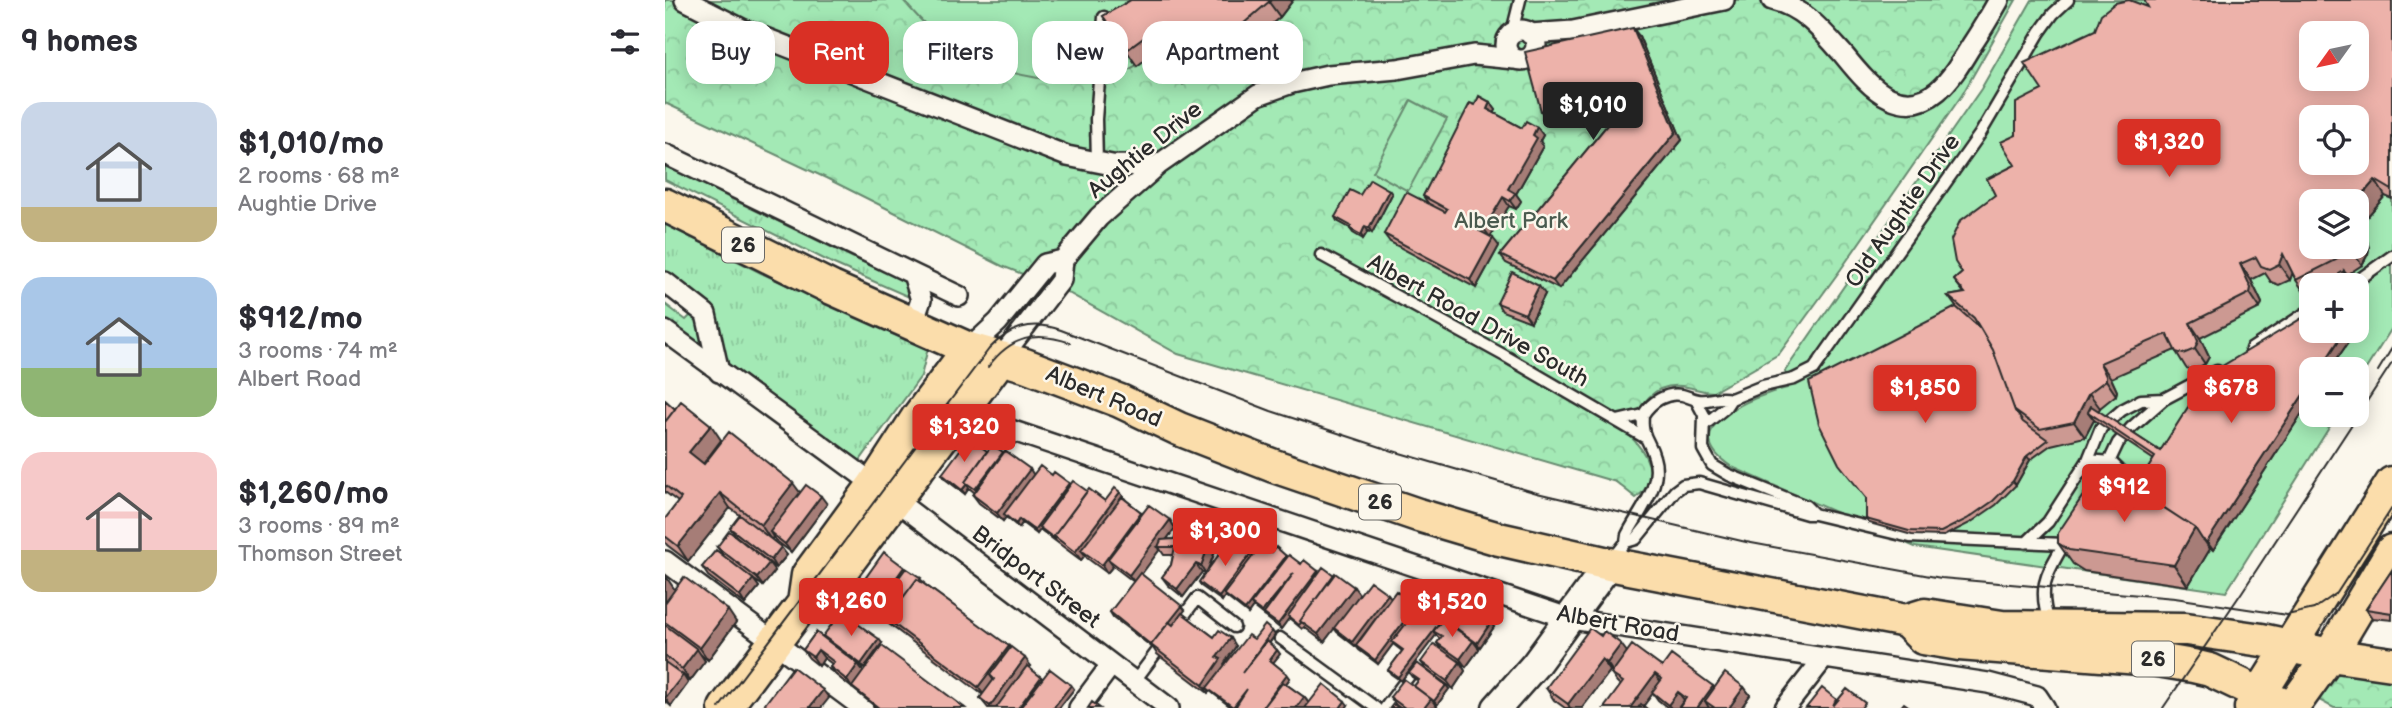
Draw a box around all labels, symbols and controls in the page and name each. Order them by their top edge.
chip: Buy [686,21,775,84]
chip: Rent [789,21,889,84]
chip: Filters [903,21,1018,84]
chip: New [1032,21,1128,84]
chip: Apartment [1142,21,1303,84]
north arrow [2299,21,2369,91]
map controls [2299,21,2369,427]
icon: filters [606,23,644,61]
text: 9 homes [21,24,138,60]
pin: $1,010 [1536,82,1650,142]
text: $1,010 [1559,91,1627,119]
street label: Aughtie Drive [1082,95,1208,205]
button: locate [2299,105,2369,175]
pin: $1,320 [2112,120,2226,179]
text: $1,010/mo [238,126,384,162]
text: $1,320 [2133,128,2205,156]
street label: Old Aughtie Drive [1840,129,1966,293]
icon: home [77,130,161,214]
text: 2 rooms · 68 m² [238,162,400,190]
button: layers [2299,189,2369,259]
text: Aughtie Drive [238,190,377,218]
park label: Albert Park [1454,207,1569,235]
road number: 26 [722,228,764,262]
street label: Albert Road Drive South [1363,248,1593,394]
button: + [2299,273,2369,343]
text: $912/mo [238,301,363,337]
icon: home [77,305,161,389]
text: 3 rooms · 74 m² [238,337,398,365]
button: − [2299,357,2369,427]
street label: Albert Road [1042,360,1166,434]
text: Albert Road [238,365,361,393]
pin: $1,850 [1868,366,1982,425]
pin: $678 [2190,366,2272,425]
text: $1,850 [1889,374,1961,402]
text: $678 [2203,374,2259,402]
pin: $1,320 [907,405,1021,464]
text: $1,320 [928,413,1000,441]
pin: $912 [2083,464,2165,524]
text: $912 [2098,473,2150,501]
text: $1,260/mo [238,476,389,512]
icon: home [77,480,161,564]
road number: 26 [1359,484,1401,520]
pin: $1,300 [1168,508,1282,568]
text: 3 rooms · 89 m² [238,512,400,540]
text: $1,300 [1189,517,1261,545]
street label: Bridport Street [966,520,1106,634]
text: Thomson Street [238,540,402,568]
pin: $1,260 [794,578,908,638]
pin: $1,520 [1395,580,1509,639]
text: $1,260 [815,587,887,615]
text: $1,520 [1417,588,1487,616]
street label: Albert Road [1555,600,1681,648]
road number: 26 [2132,642,2174,676]

